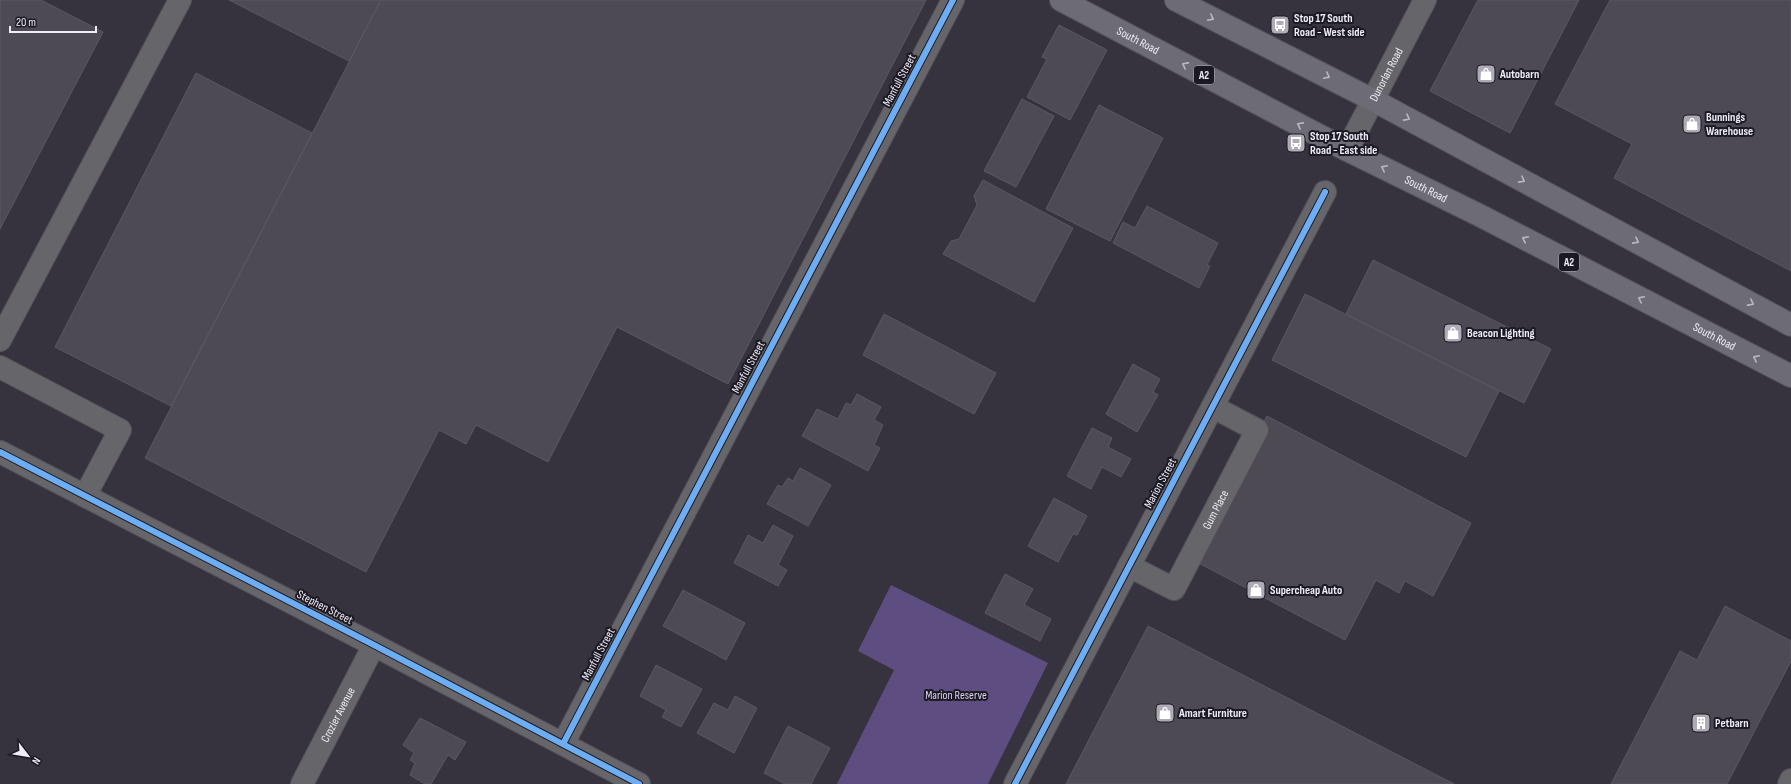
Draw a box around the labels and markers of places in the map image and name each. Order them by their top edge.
place label: Stop 17 South Road - West side [1294,11,1365,40]
bus stop icon: Stop 17 South Road - West side [1269,14,1291,36]
shop icon: Autobarn [1475,63,1497,85]
place label: Autobarn [1499,67,1539,82]
place label: Bunnings Warehouse [1706,110,1753,139]
shop icon: Bunnings Warehouse [1681,113,1703,135]
place label: Stop 17 South Road - East side [1310,129,1377,158]
bus stop icon: Stop 17 South Road - East side [1285,132,1307,154]
shop icon: Beacon Lighting [1442,322,1464,344]
place label: Beacon Lighting [1467,326,1535,341]
shop icon: Supercheap Auto [1245,579,1267,601]
place label: Supercheap Auto [1270,583,1342,598]
shop icon: Amart Furniture [1154,702,1176,724]
place label: Amart Furniture [1178,706,1247,721]
building icon: Petbarn [1690,712,1712,734]
place label: Petbarn [1715,716,1749,731]

